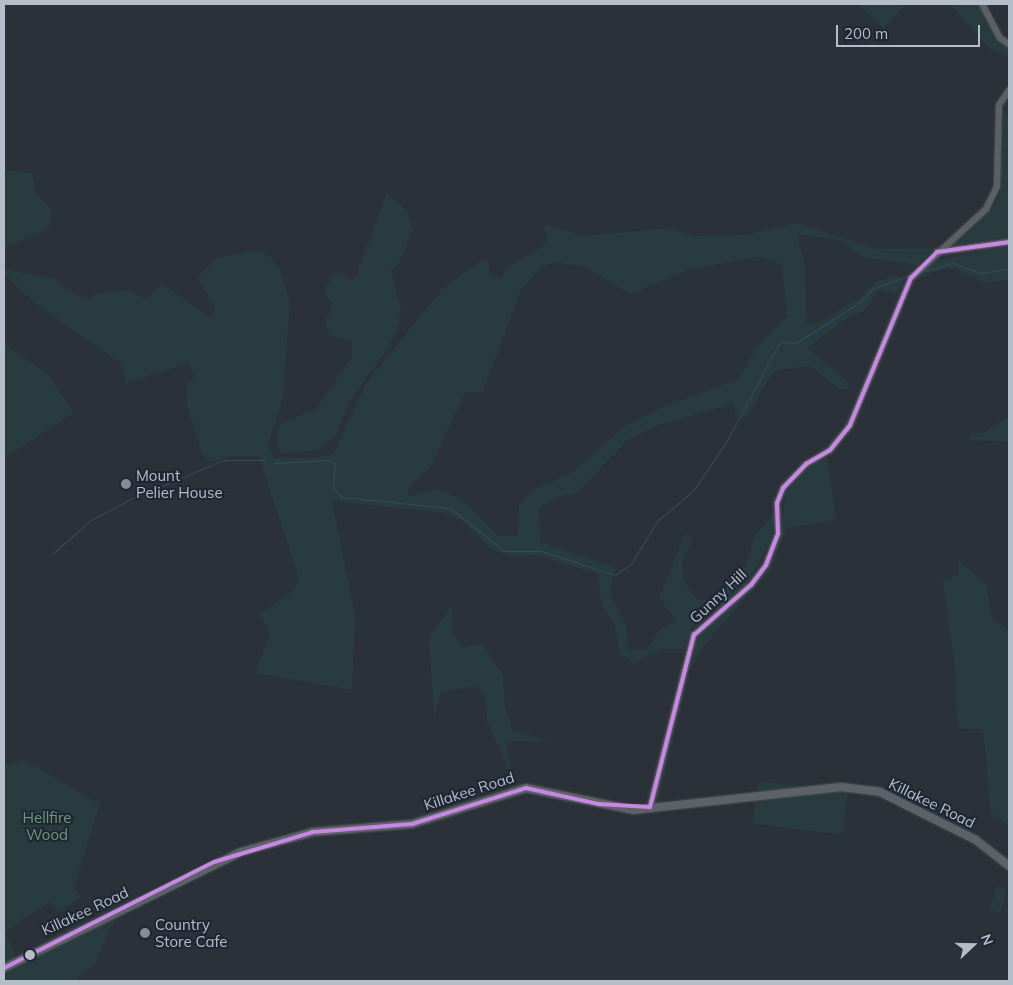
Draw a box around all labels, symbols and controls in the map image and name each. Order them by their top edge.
scale bar [838,15,982,47]
text: 200 m [844,24,888,43]
place label: Mount Pelier House [136,466,223,501]
marker: Mount Pelier House [120,478,132,490]
street label: Gunny Hill [686,565,750,627]
street label: Killakee Road [422,768,516,814]
street label: Killakee Road [886,774,978,832]
park label: Hellfire Wood [23,808,71,843]
street label: Killakee Road [39,883,131,939]
place label: Country Store Cafe [155,915,228,950]
north arrow [948,920,998,970]
marker: Country Store Cafe [139,927,151,939]
text: N [977,931,997,948]
unlabelled marker [25,950,35,960]

